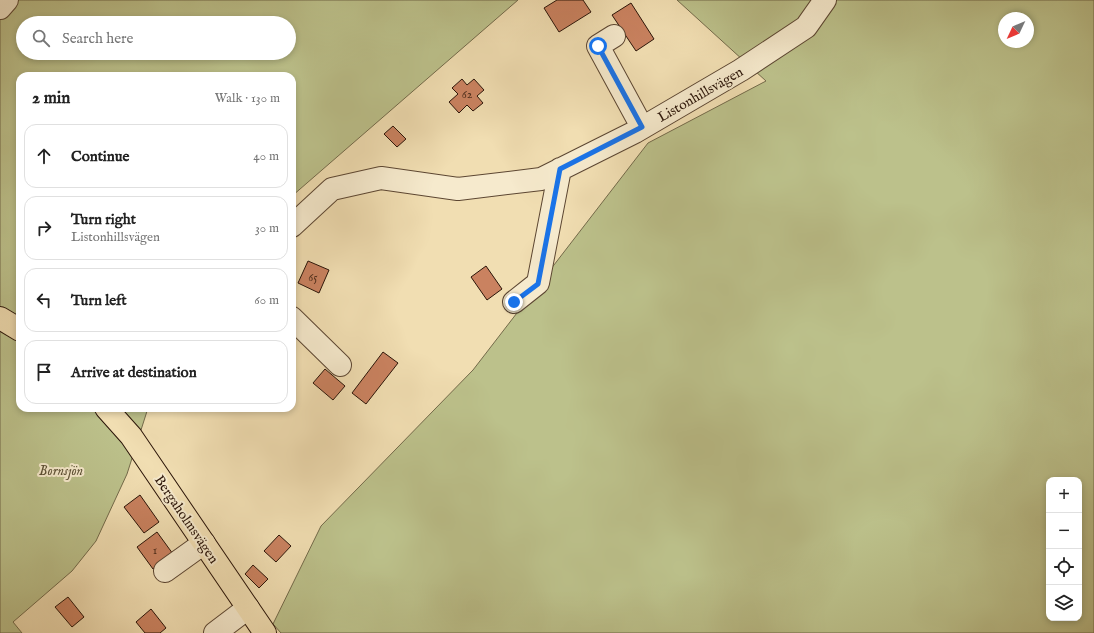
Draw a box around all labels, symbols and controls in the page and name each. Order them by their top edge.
north arrow [998,12,1034,48]
search box [16,16,296,60]
icon: search [30,27,52,49]
text: Search here [62,29,133,48]
route start [589,37,607,55]
street label: Listonhillsvägen [654,63,747,127]
house number: 62 [462,87,473,102]
text: 2 min [32,88,70,109]
text: Walk · 130 m [215,90,280,107]
icon: ahead [33,145,55,167]
text: Continue [71,147,129,166]
text: 40 m [253,148,279,165]
text: Turn right [71,210,136,229]
icon: right [33,217,55,239]
text: 30 m [255,220,279,237]
text: Listonhillsvägen [71,229,160,246]
house number: 65 [308,270,318,285]
icon: left [33,289,55,311]
text: Turn left [71,291,127,310]
text: 60 m [254,292,279,309]
route end [505,293,523,311]
icon: arrive [33,361,55,383]
text: Arrive at destination [71,363,197,382]
park label: Bornsjön [39,462,83,480]
street label: Bergaholmsvägen [150,472,223,568]
map controls [1046,477,1082,621]
button: + [1046,477,1082,513]
button: − [1046,513,1082,549]
house number: 1 [153,543,157,558]
button: locate [1046,549,1082,585]
button: layers [1046,585,1082,621]

